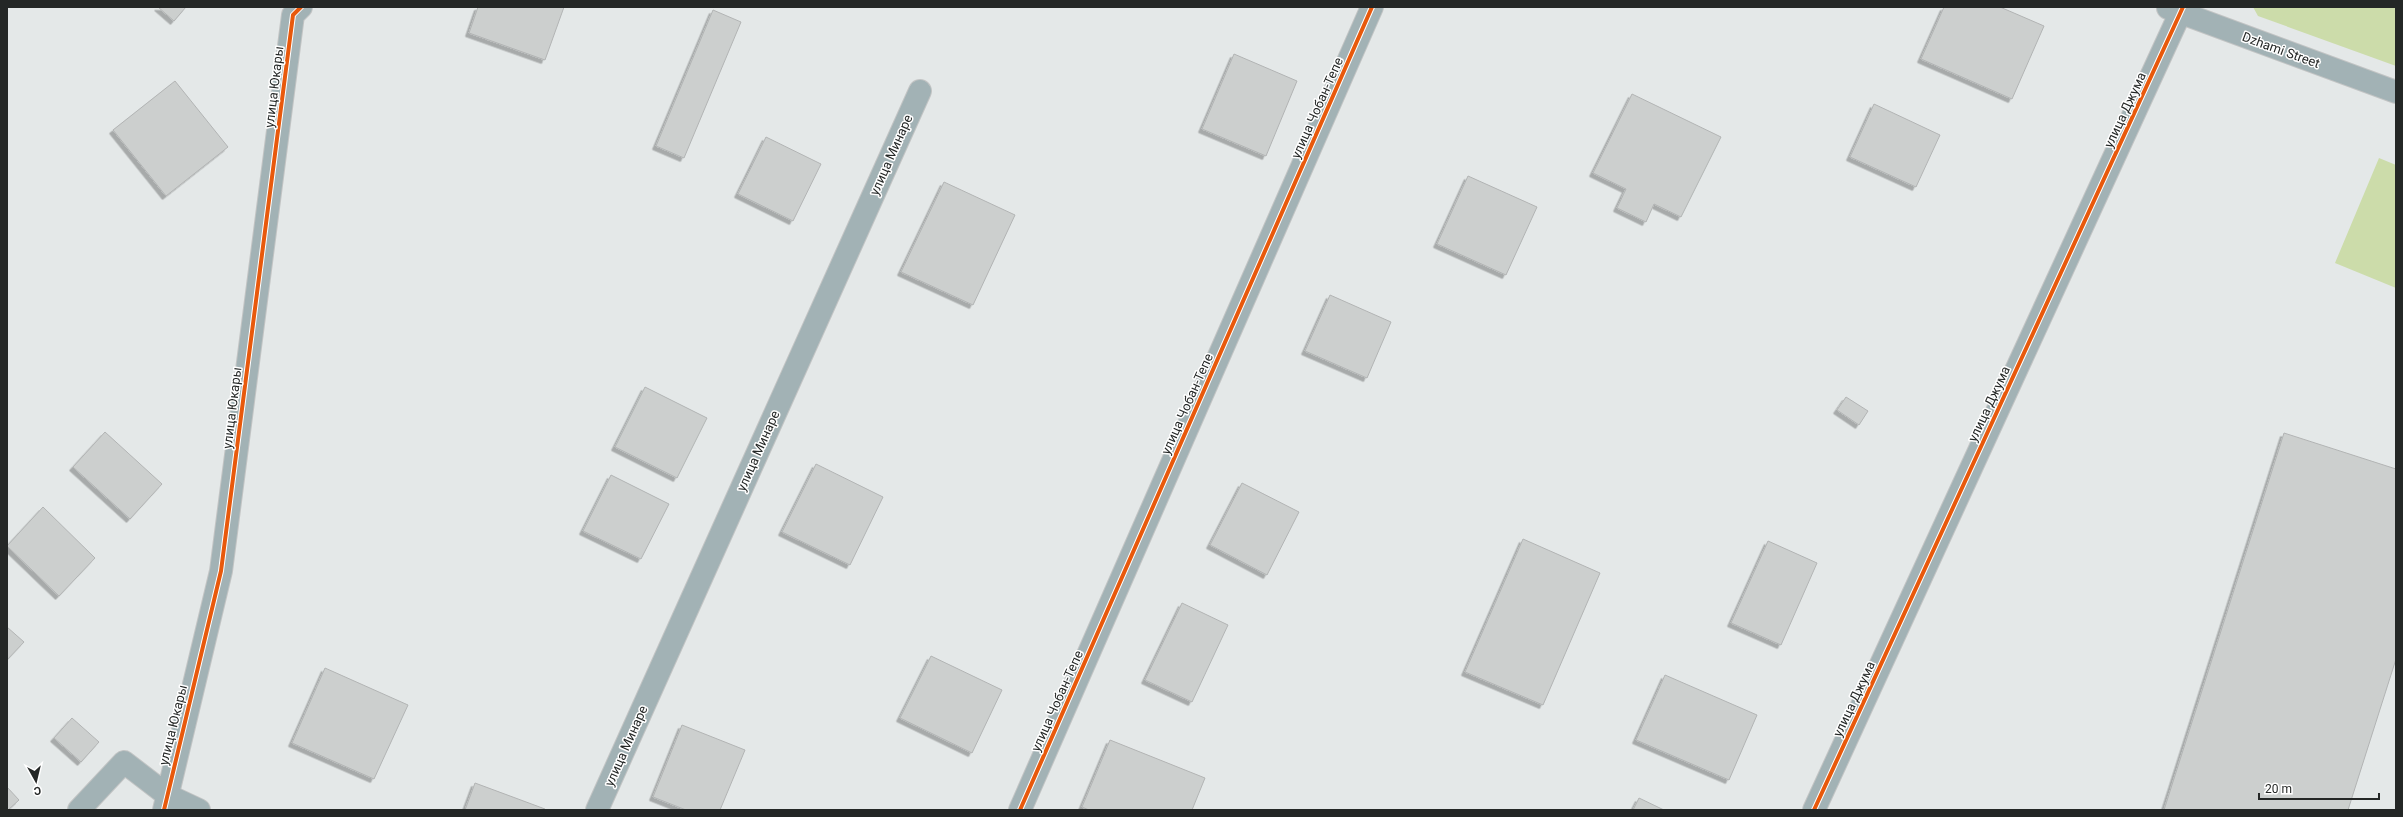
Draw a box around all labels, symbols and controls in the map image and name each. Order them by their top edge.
street label: Dzhami Street [2240,29,2322,71]
street label: улица Юкары [262,45,286,129]
street label: улица Чобан-Тепе [1288,55,1346,161]
street label: улица Джума [2101,70,2149,150]
street label: улица Минаре [867,112,915,198]
street label: улица Чобан-Тепе [1158,351,1216,457]
street label: улица Джума [1965,364,2013,444]
street label: улица Юкары [220,366,244,450]
street label: улица Минаре [734,408,782,494]
street label: улица Чобан-Тепе [1028,648,1086,754]
street label: улица Джума [1830,659,1878,739]
street label: улица Юкары [156,683,190,767]
street label: улица Минаре [602,703,650,789]
north arrow [16,761,56,801]
scale bar [2259,775,2379,801]
text: 20 m [2265,782,2292,796]
text: С [33,783,42,797]

